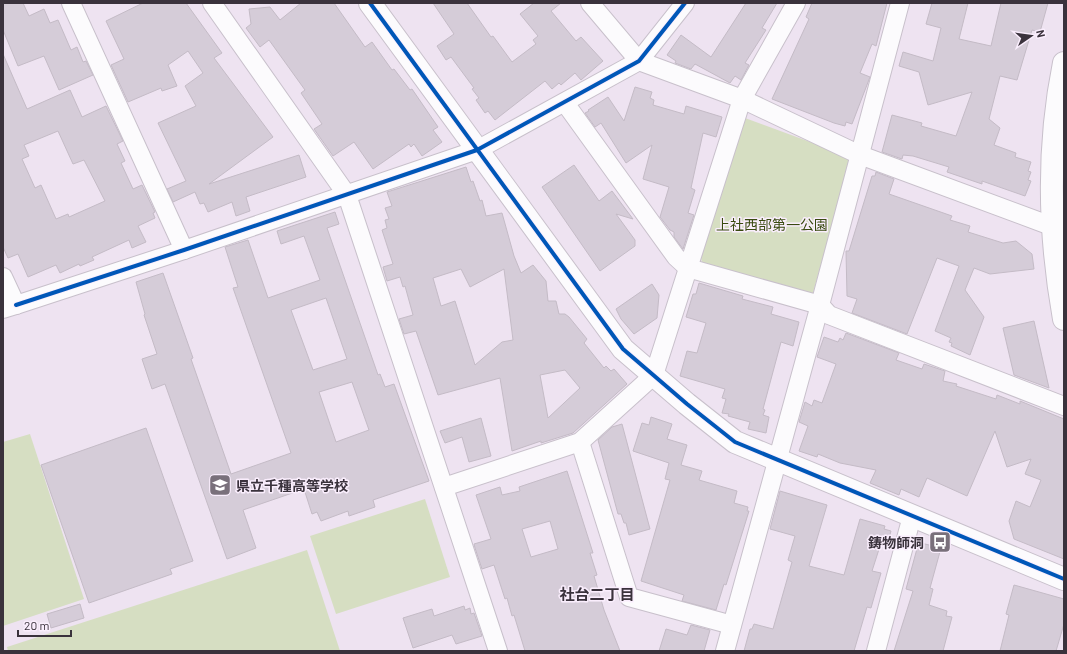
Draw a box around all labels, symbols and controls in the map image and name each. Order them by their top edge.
north arrow [1011,16,1051,56]
text: N [1034,29,1048,39]
park label: 上社西部第一公園 [716,216,828,233]
school or university icon: 県立千種高等学校 [207,472,233,498]
place label: 県立千種高等学校 [236,477,348,494]
bus stop icon: 鋳物師洞 [927,529,953,555]
place label: 鋳物師洞 [868,534,924,551]
district label: 社台二丁目 [559,585,635,603]
scale bar [18,612,71,638]
text: 20 m [24,618,50,632]

